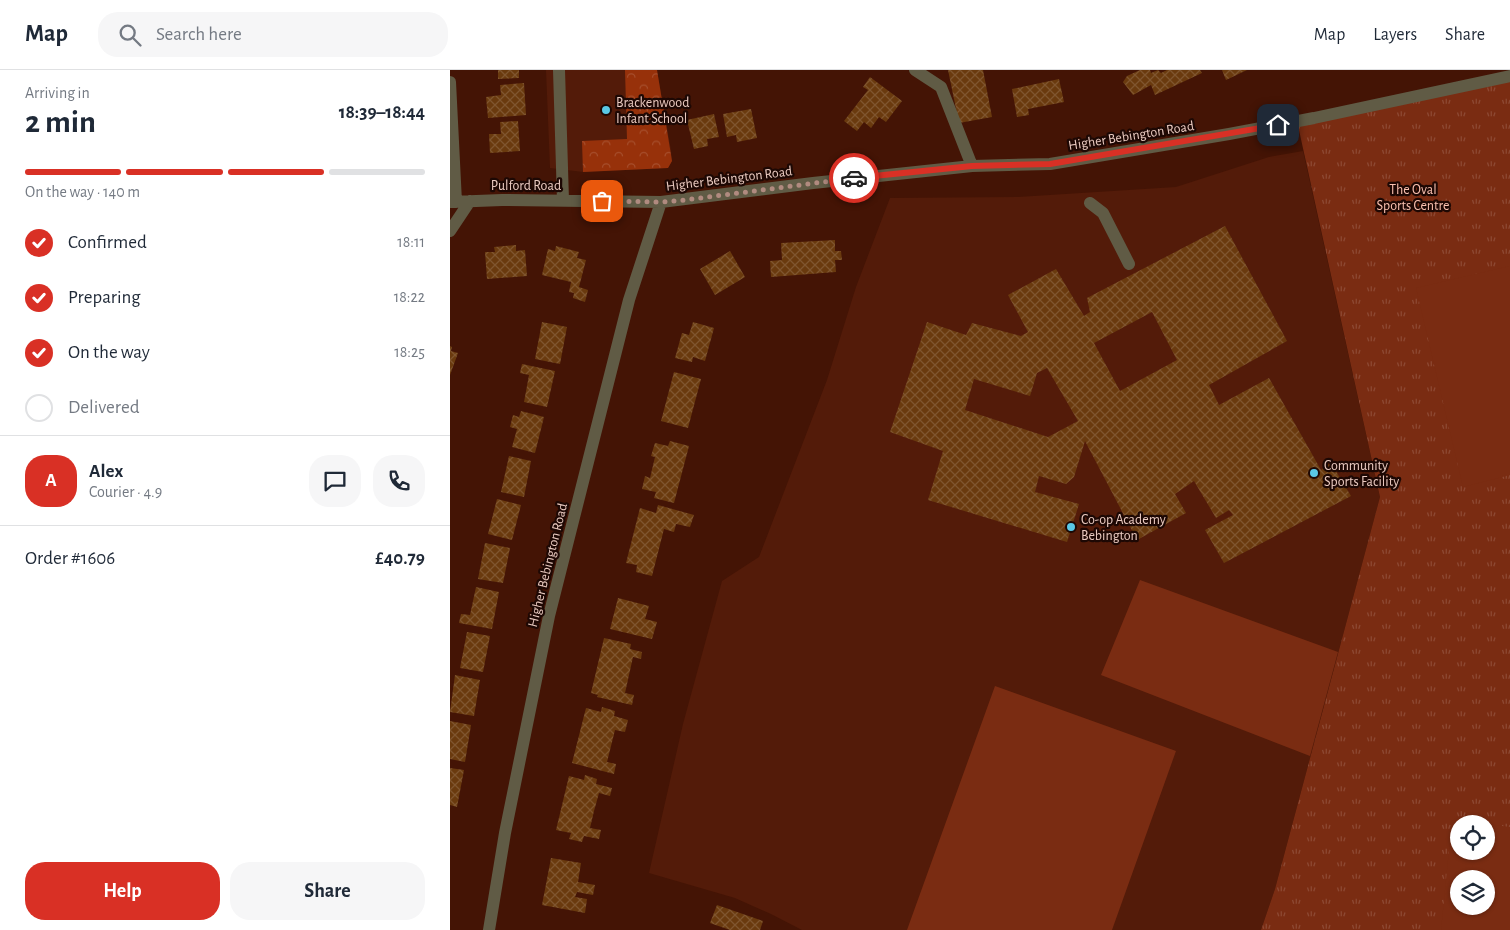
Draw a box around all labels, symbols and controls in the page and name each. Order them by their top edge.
search box [98,12,448,57]
icon: search [116,21,144,49]
text: Map [25,22,68,46]
text: Search here [156,25,242,44]
text: Map [1314,26,1345,44]
text: Layers [1373,26,1417,44]
text: Share [1445,26,1485,44]
text: Arriving in [25,85,90,101]
place label: Brackenwood Infant School [616,96,689,126]
text: 18:39–18:44 [339,103,425,122]
marker: Brackenwood Infant School [600,104,612,116]
pin [1257,104,1299,146]
text: 2 min [25,106,96,138]
icon: home [1264,111,1292,139]
street label: Higher Bebington Road [1067,119,1195,153]
courier [829,153,879,203]
street label: Higher Bebington Road [665,164,793,194]
icon: car [840,164,868,192]
street label: Pulford Road [491,179,561,193]
pin [581,180,623,222]
park label: The Oval Sports Centre [1376,183,1450,213]
text: On the way · 140 m [25,184,140,200]
icon: bag [588,187,616,215]
icon: check [25,229,53,257]
text: Confirmed [68,233,147,252]
text: 18:11 [397,234,425,250]
icon: check [25,284,53,312]
text: Preparing [68,288,141,307]
text: 18:22 [394,289,425,305]
icon: check [25,339,53,367]
text: On the way [68,343,150,362]
text: 18:25 [394,344,425,360]
text: Delivered [68,398,140,417]
button: chat [309,455,361,507]
button: phone [373,455,425,507]
place label: Community Sports Facility [1324,459,1399,489]
text: Alex [89,462,123,481]
marker: Community Sports Facility [1308,467,1320,479]
text: A [45,471,57,490]
text: Courier · 4.9 [89,484,162,500]
street label: Higher Bebington Road [526,502,570,629]
place label: Co-op Academy Bebington [1081,513,1166,543]
marker: Co-op Academy Bebington [1065,521,1077,533]
text: Order #1606 [25,549,115,568]
text: £40.79 [375,549,425,568]
map controls [1450,815,1495,915]
button: locate [1450,815,1495,860]
button: Help [25,862,220,920]
button: Share [230,862,425,920]
button: layers [1450,870,1495,915]

